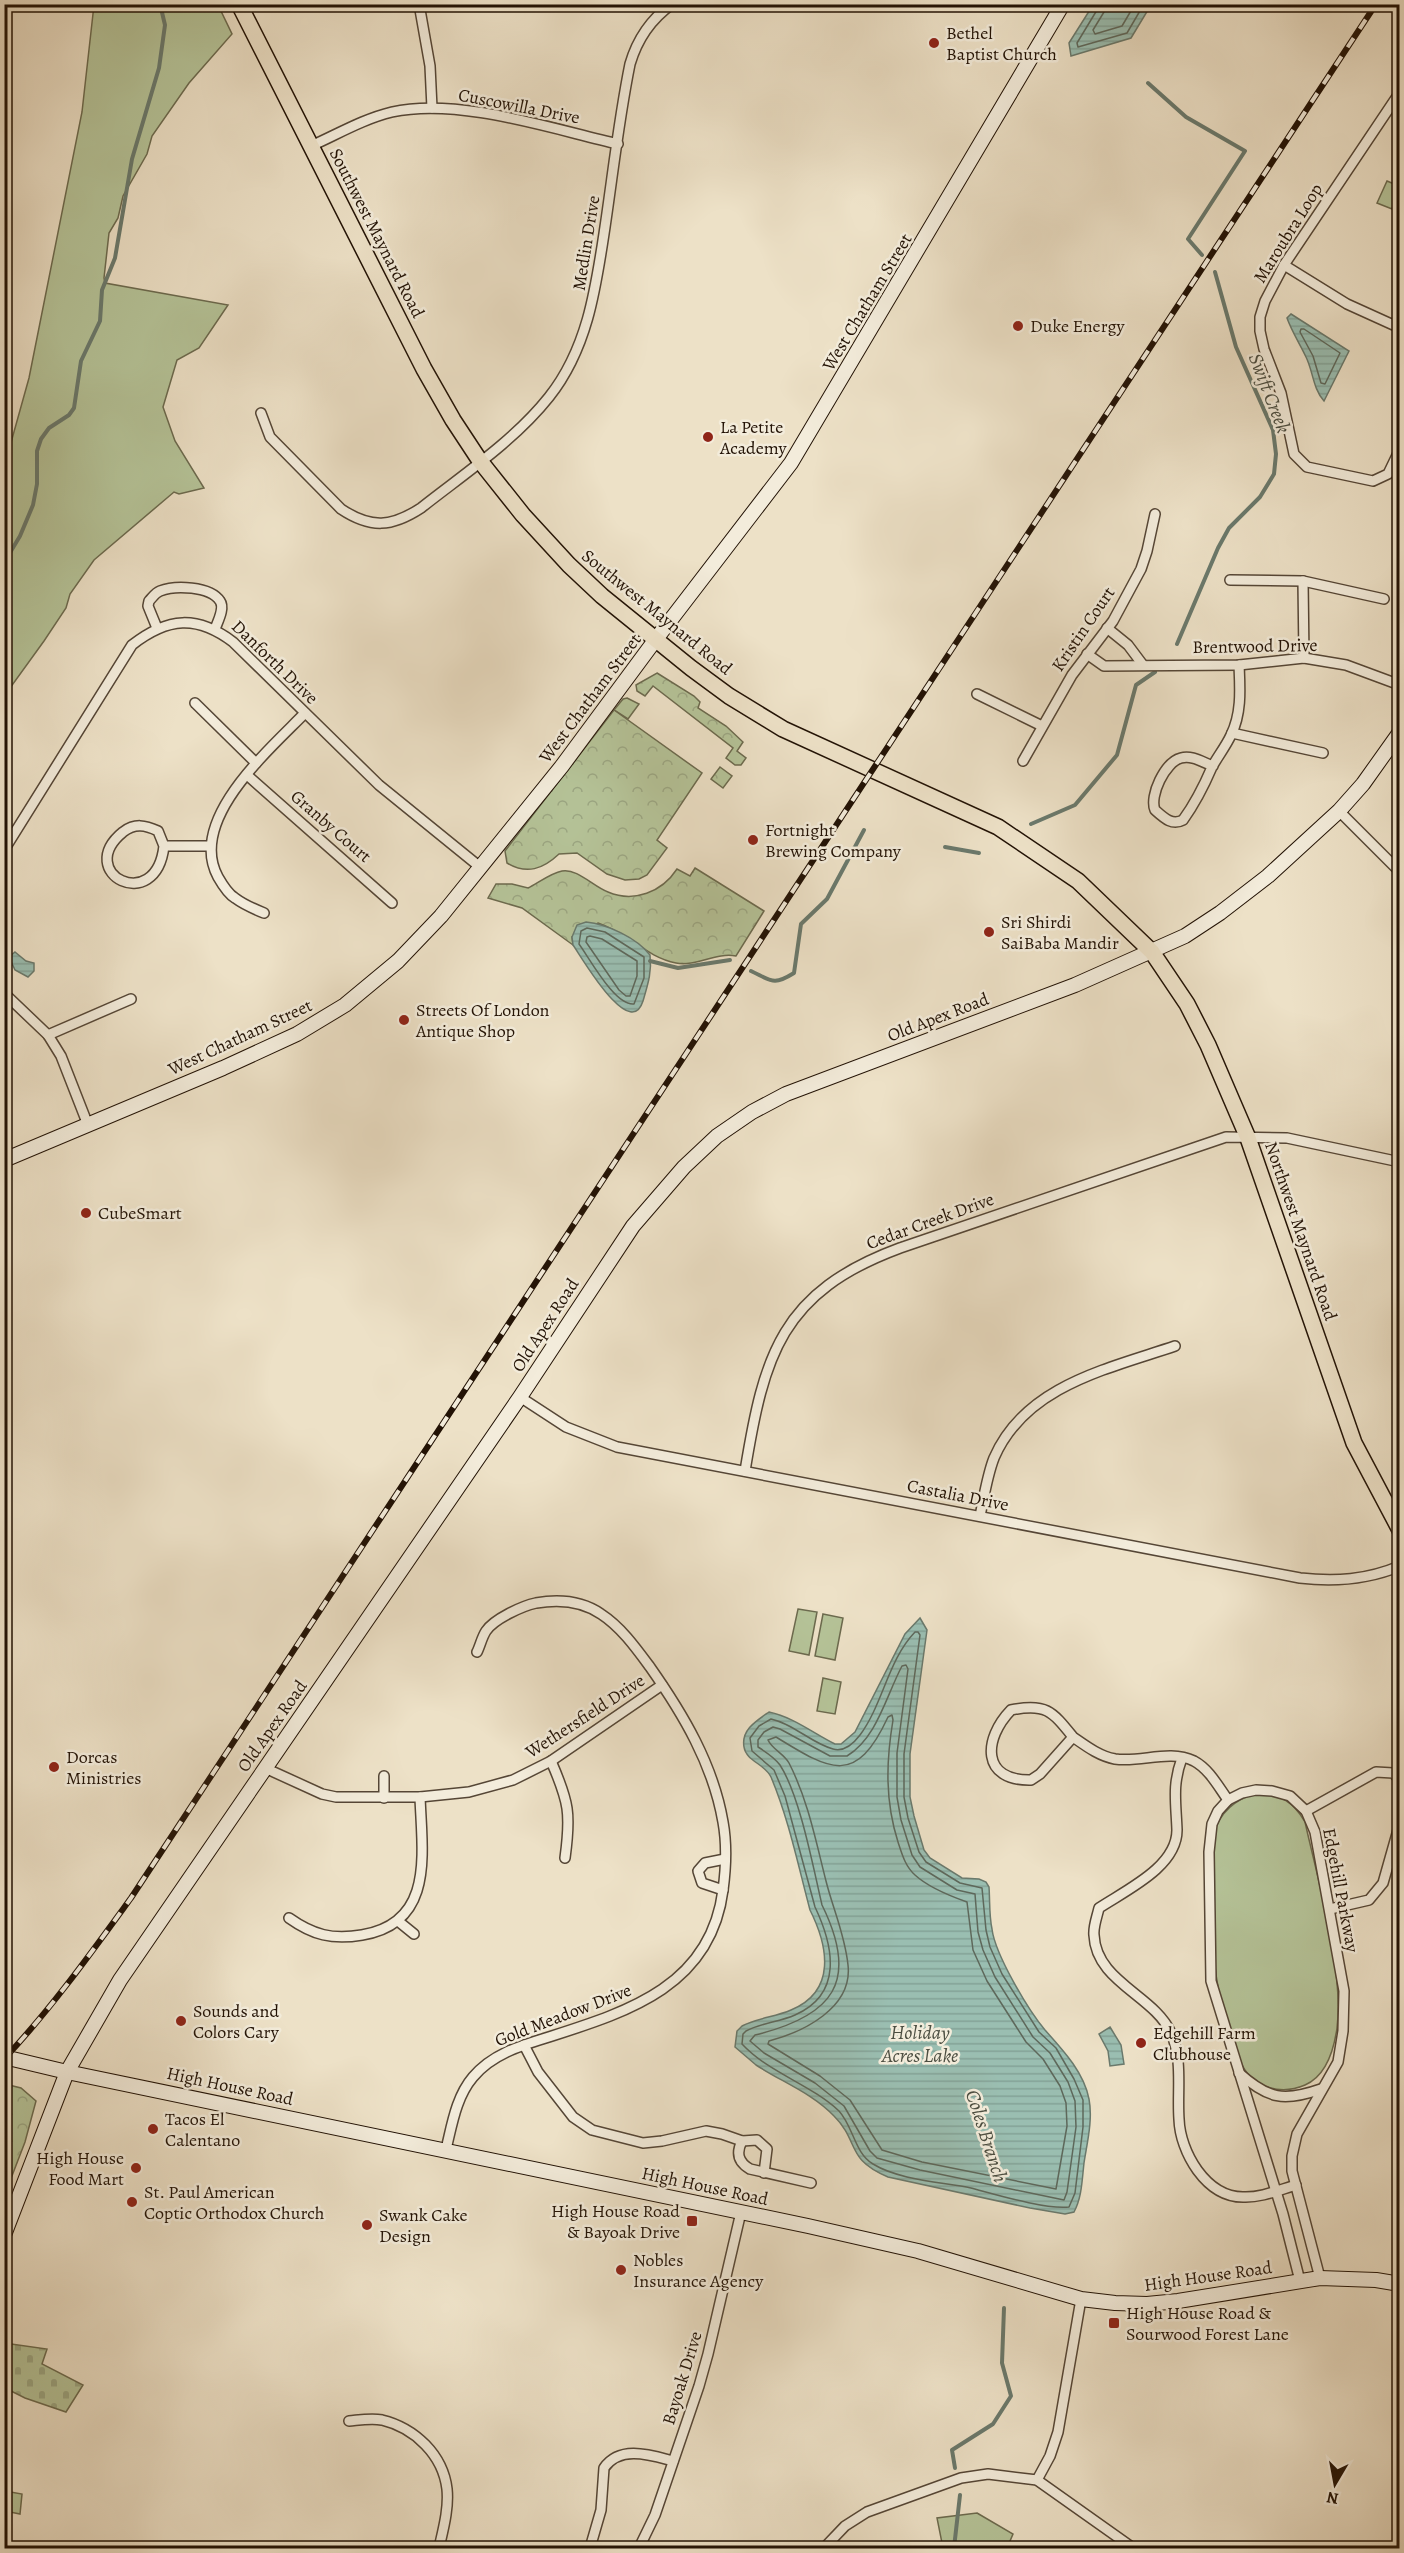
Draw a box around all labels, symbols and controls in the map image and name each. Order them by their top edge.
place label: Bethel Baptist Church [946,21,1057,66]
marker: Bethel Baptist Church [927,36,941,50]
street label: Cuscowilla Drive [456,82,582,130]
street label: Southwest Maynard Road [324,144,430,322]
street label: Maroubra Loop [1248,179,1328,287]
street label: Medlin Drive [567,194,605,292]
street label: West Chatham Street [816,229,918,376]
place label: Duke Energy [1030,314,1126,338]
marker: Duke Energy [1011,319,1025,333]
water label: Swift Creek [1242,349,1297,437]
place label: La Petite Academy [719,415,787,460]
marker: La Petite Academy [701,430,715,444]
street label: Southwest Maynard Road [577,544,738,680]
street label: Kristin Court [1046,582,1120,676]
street label: Danforth Drive [226,614,324,710]
street label: West Chatham Street [533,628,647,768]
street label: Brentwood Drive [1192,633,1318,659]
street label: Granby Court [286,784,376,868]
place label: Fortnight Brewing Company [765,818,902,863]
marker: Fortnight Brewing Company [746,833,760,847]
place label: Sri Shirdi SaiBaba Mandir [1001,910,1119,955]
marker: Sri Shirdi SaiBaba Mandir [982,925,996,939]
street label: Old Apex Road [884,987,993,1047]
street label: West Chatham Street [163,993,316,1081]
place label: Streets Of London Antique Shop [415,998,550,1043]
marker: Streets Of London Antique Shop [397,1013,411,1027]
street label: Northwest Maynard Road [1259,1138,1343,1324]
street label: Cedar Creek Drive [863,1187,997,1255]
place label: CubeSmart [98,1201,182,1225]
marker: CubeSmart [79,1206,93,1220]
street label: Old Apex Road [506,1273,584,1376]
street label: Castalia Drive [905,1473,1011,1517]
street label: Wethersfield Drive [520,1668,649,1764]
street label: Old Apex Road [231,1675,313,1777]
place label: Dorcas Ministries [66,1745,142,1790]
marker: Dorcas Ministries [47,1760,61,1774]
street label: Edgehill Parkway [1317,1826,1365,1955]
street label: Gold Meadow Drive [491,1978,635,2052]
place label: Sounds and Colors Cary [193,1999,280,2044]
marker: Sounds and Colors Cary [174,2014,188,2028]
water label: Holiday Acres Lake [881,2019,958,2069]
place label: Edgehill Farm Clubhouse [1153,2021,1256,2066]
marker: Edgehill Farm Clubhouse [1134,2036,1148,2050]
street label: High House Road [164,2061,296,2111]
water label: Coles Branch [959,2086,1014,2186]
place label: Tacos El Calentano [165,2107,240,2152]
marker: Tacos El Calentano [146,2122,160,2136]
place label: High House Food Mart [36,2146,124,2191]
marker: High House Food Mart [129,2161,143,2175]
street label: High House Road [639,2161,771,2211]
place label: St. Paul American Coptic Orthodox Church [144,2180,325,2225]
marker: St. Paul American Coptic Orthodox Church [125,2195,139,2209]
place label: High House Road & Bayoak Drive [551,2199,680,2244]
place label: Swank Cake Design [379,2203,468,2248]
marker: High House Road & Bayoak Drive [685,2214,699,2228]
marker: Swank Cake Design [360,2218,374,2232]
place label: Nobles Insurance Agency [633,2248,764,2293]
street label: High House Road [1142,2255,1274,2297]
marker: Nobles Insurance Agency [614,2263,628,2277]
place label: High House Road & Sourwood Forest Lane [1126,2301,1289,2346]
marker: High House Road & Sourwood Forest Lane [1107,2316,1121,2330]
street label: Bayoak Drive [656,2328,708,2428]
north arrow [1305,2454,1365,2514]
text: N [1325,2486,1340,2510]

